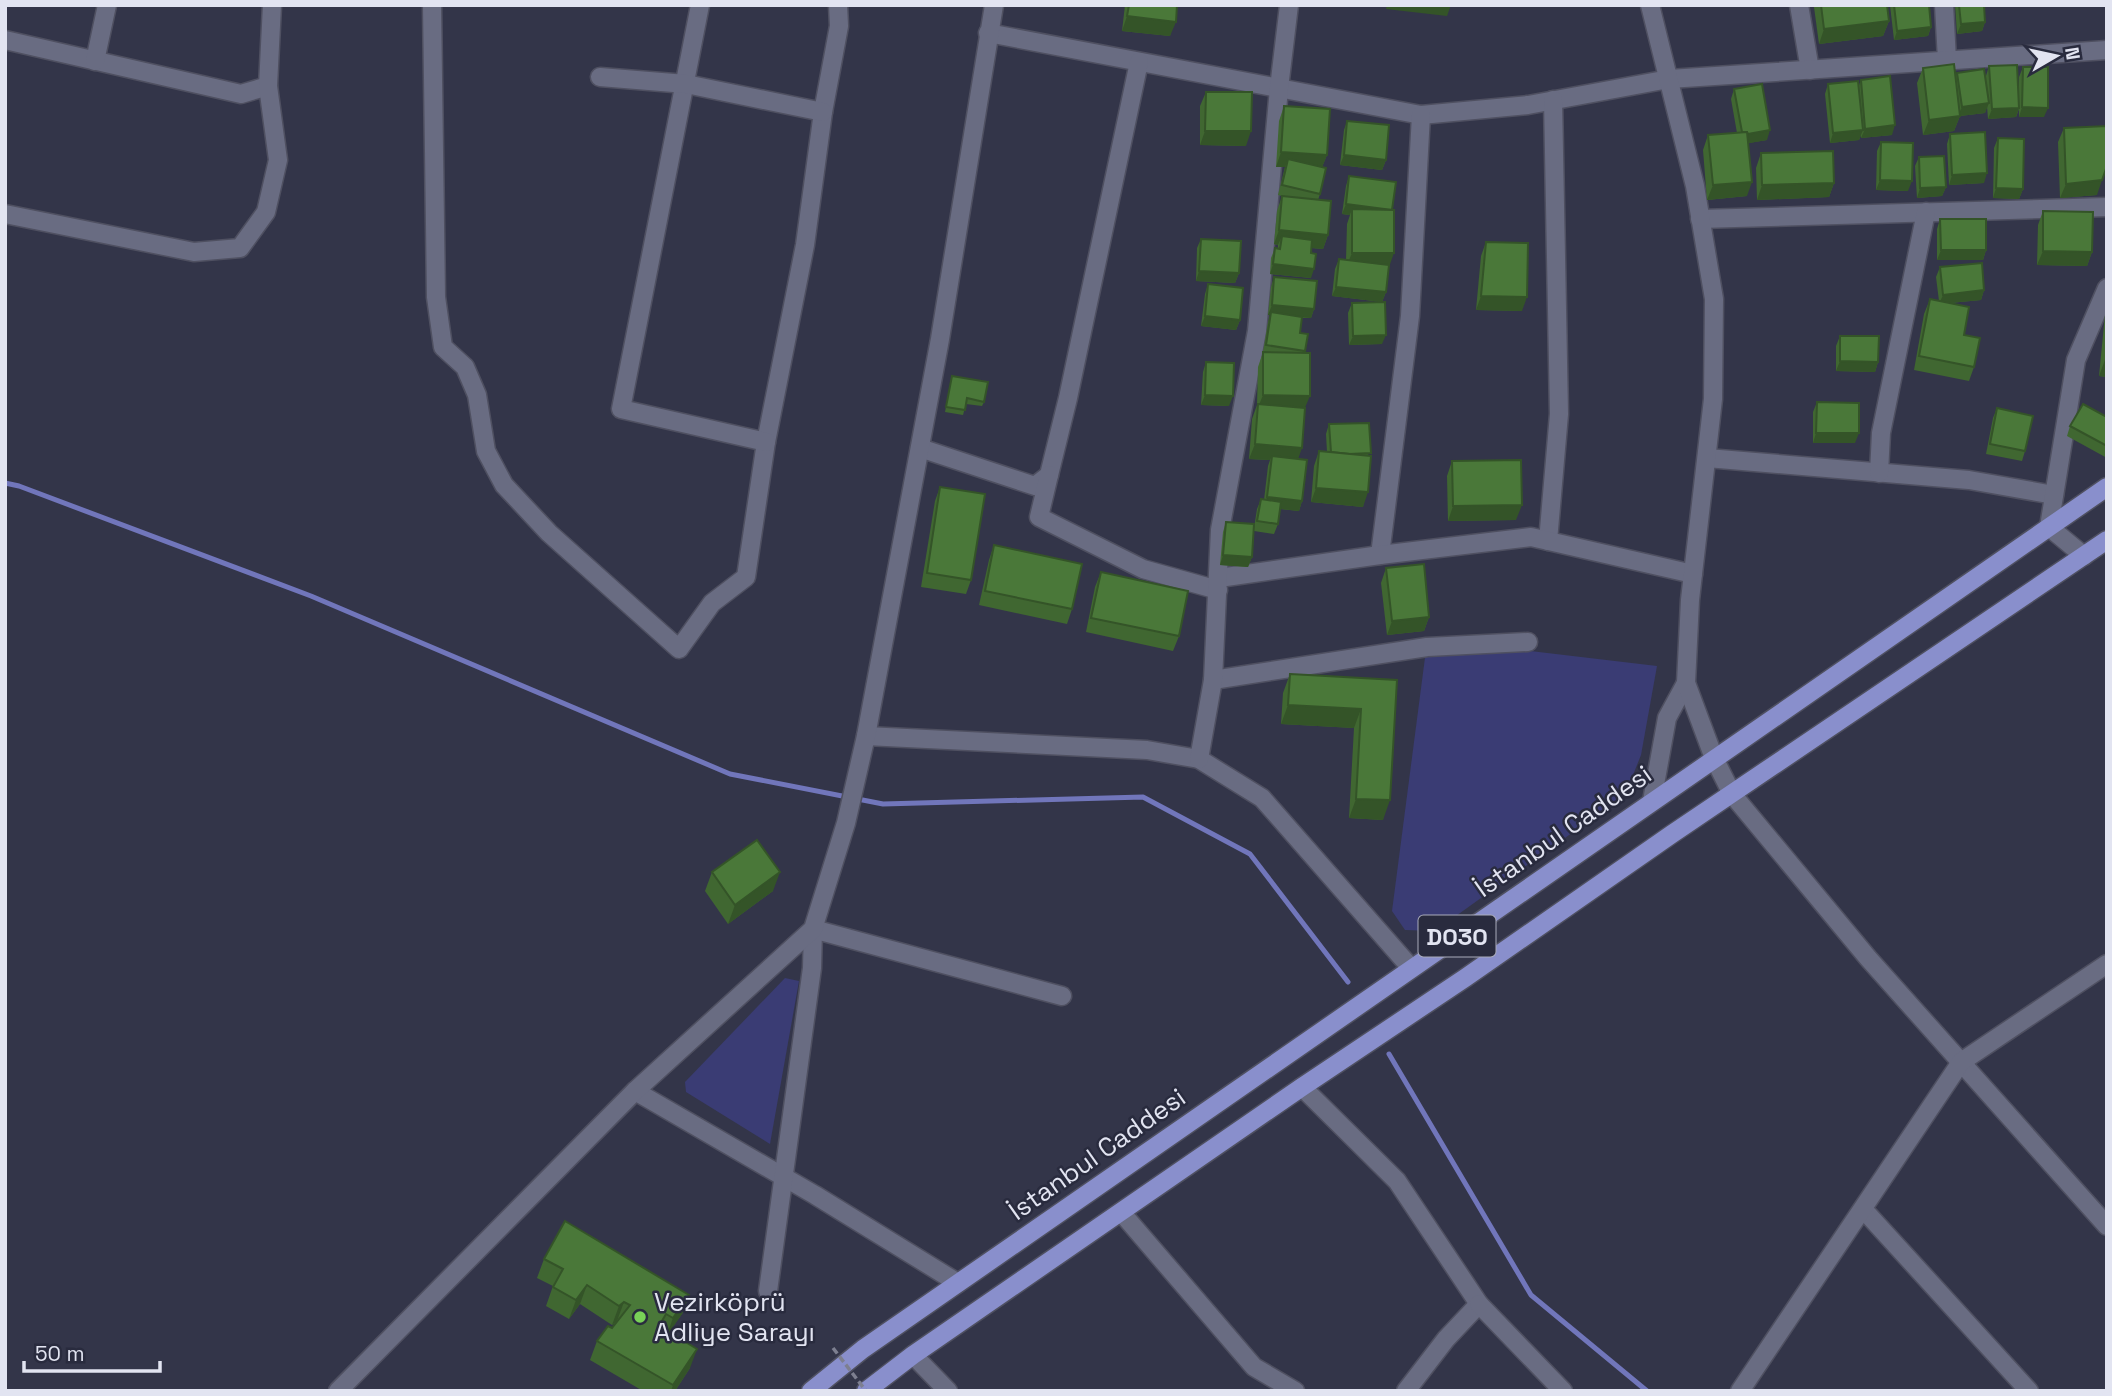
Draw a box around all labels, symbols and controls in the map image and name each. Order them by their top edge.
north arrow [2021,21,2091,91]
text: N [2059,45,2086,62]
street label: İstanbul Caddesi [1468,757,1658,905]
road number: D030 [1418,916,1496,956]
street label: İstanbul Caddesi [1002,1080,1192,1228]
place label: Vezirköprü Adliye Sarayı [654,1285,815,1349]
marker: Vezirköprü Adliye Sarayı [632,1309,648,1325]
scale bar [24,1330,161,1374]
text: 50 m [35,1340,85,1367]

